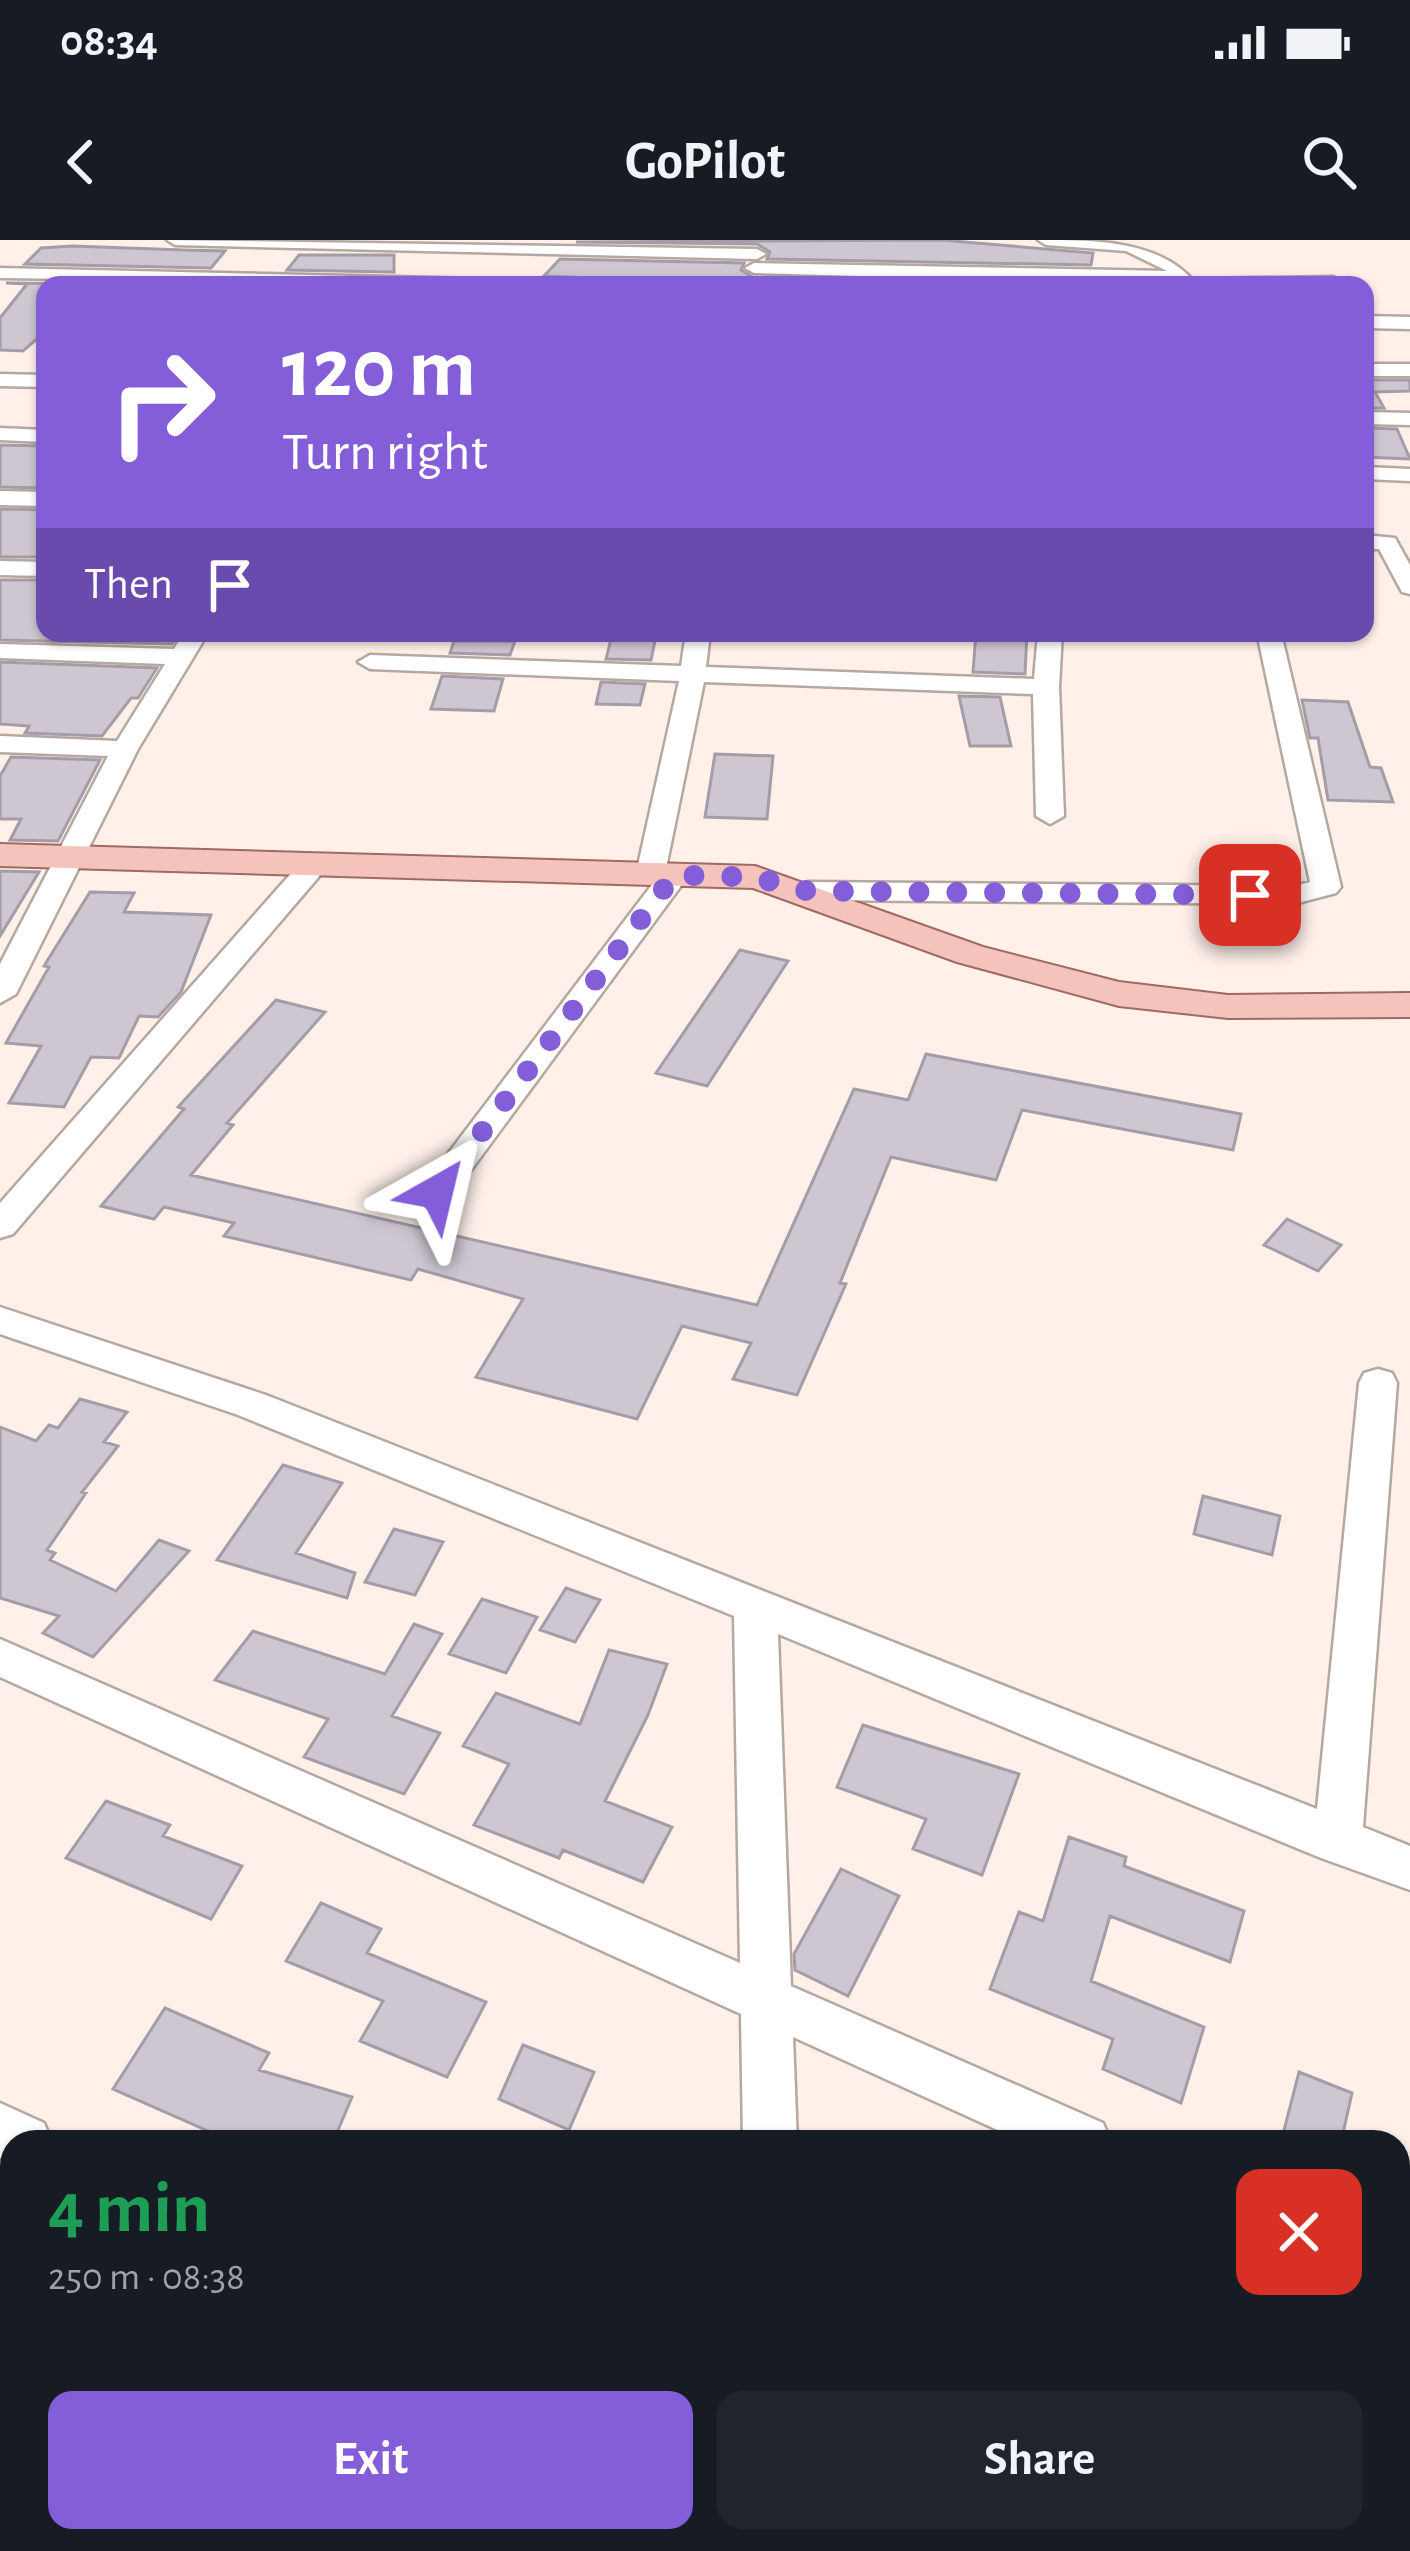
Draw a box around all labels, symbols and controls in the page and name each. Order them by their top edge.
text: 08:34 [60,19,158,64]
icon: back [48,129,114,195]
icon: search [1296,129,1362,195]
text: GoPilot [625,135,785,189]
icon: right [84,324,240,480]
text: 120 m [282,328,476,412]
text: Turn right [282,426,488,480]
icon: arrive [197,552,263,618]
text: Then [84,562,173,607]
pin [1199,844,1301,946]
icon: arrive [1217,862,1283,928]
position arrow [374,1129,500,1255]
button: close [1236,2169,1362,2295]
text: 4 min [48,2173,210,2245]
text: 250 m · 08:38 [48,2258,245,2297]
button: Exit [48,2391,693,2529]
button: Share [717,2391,1362,2529]

